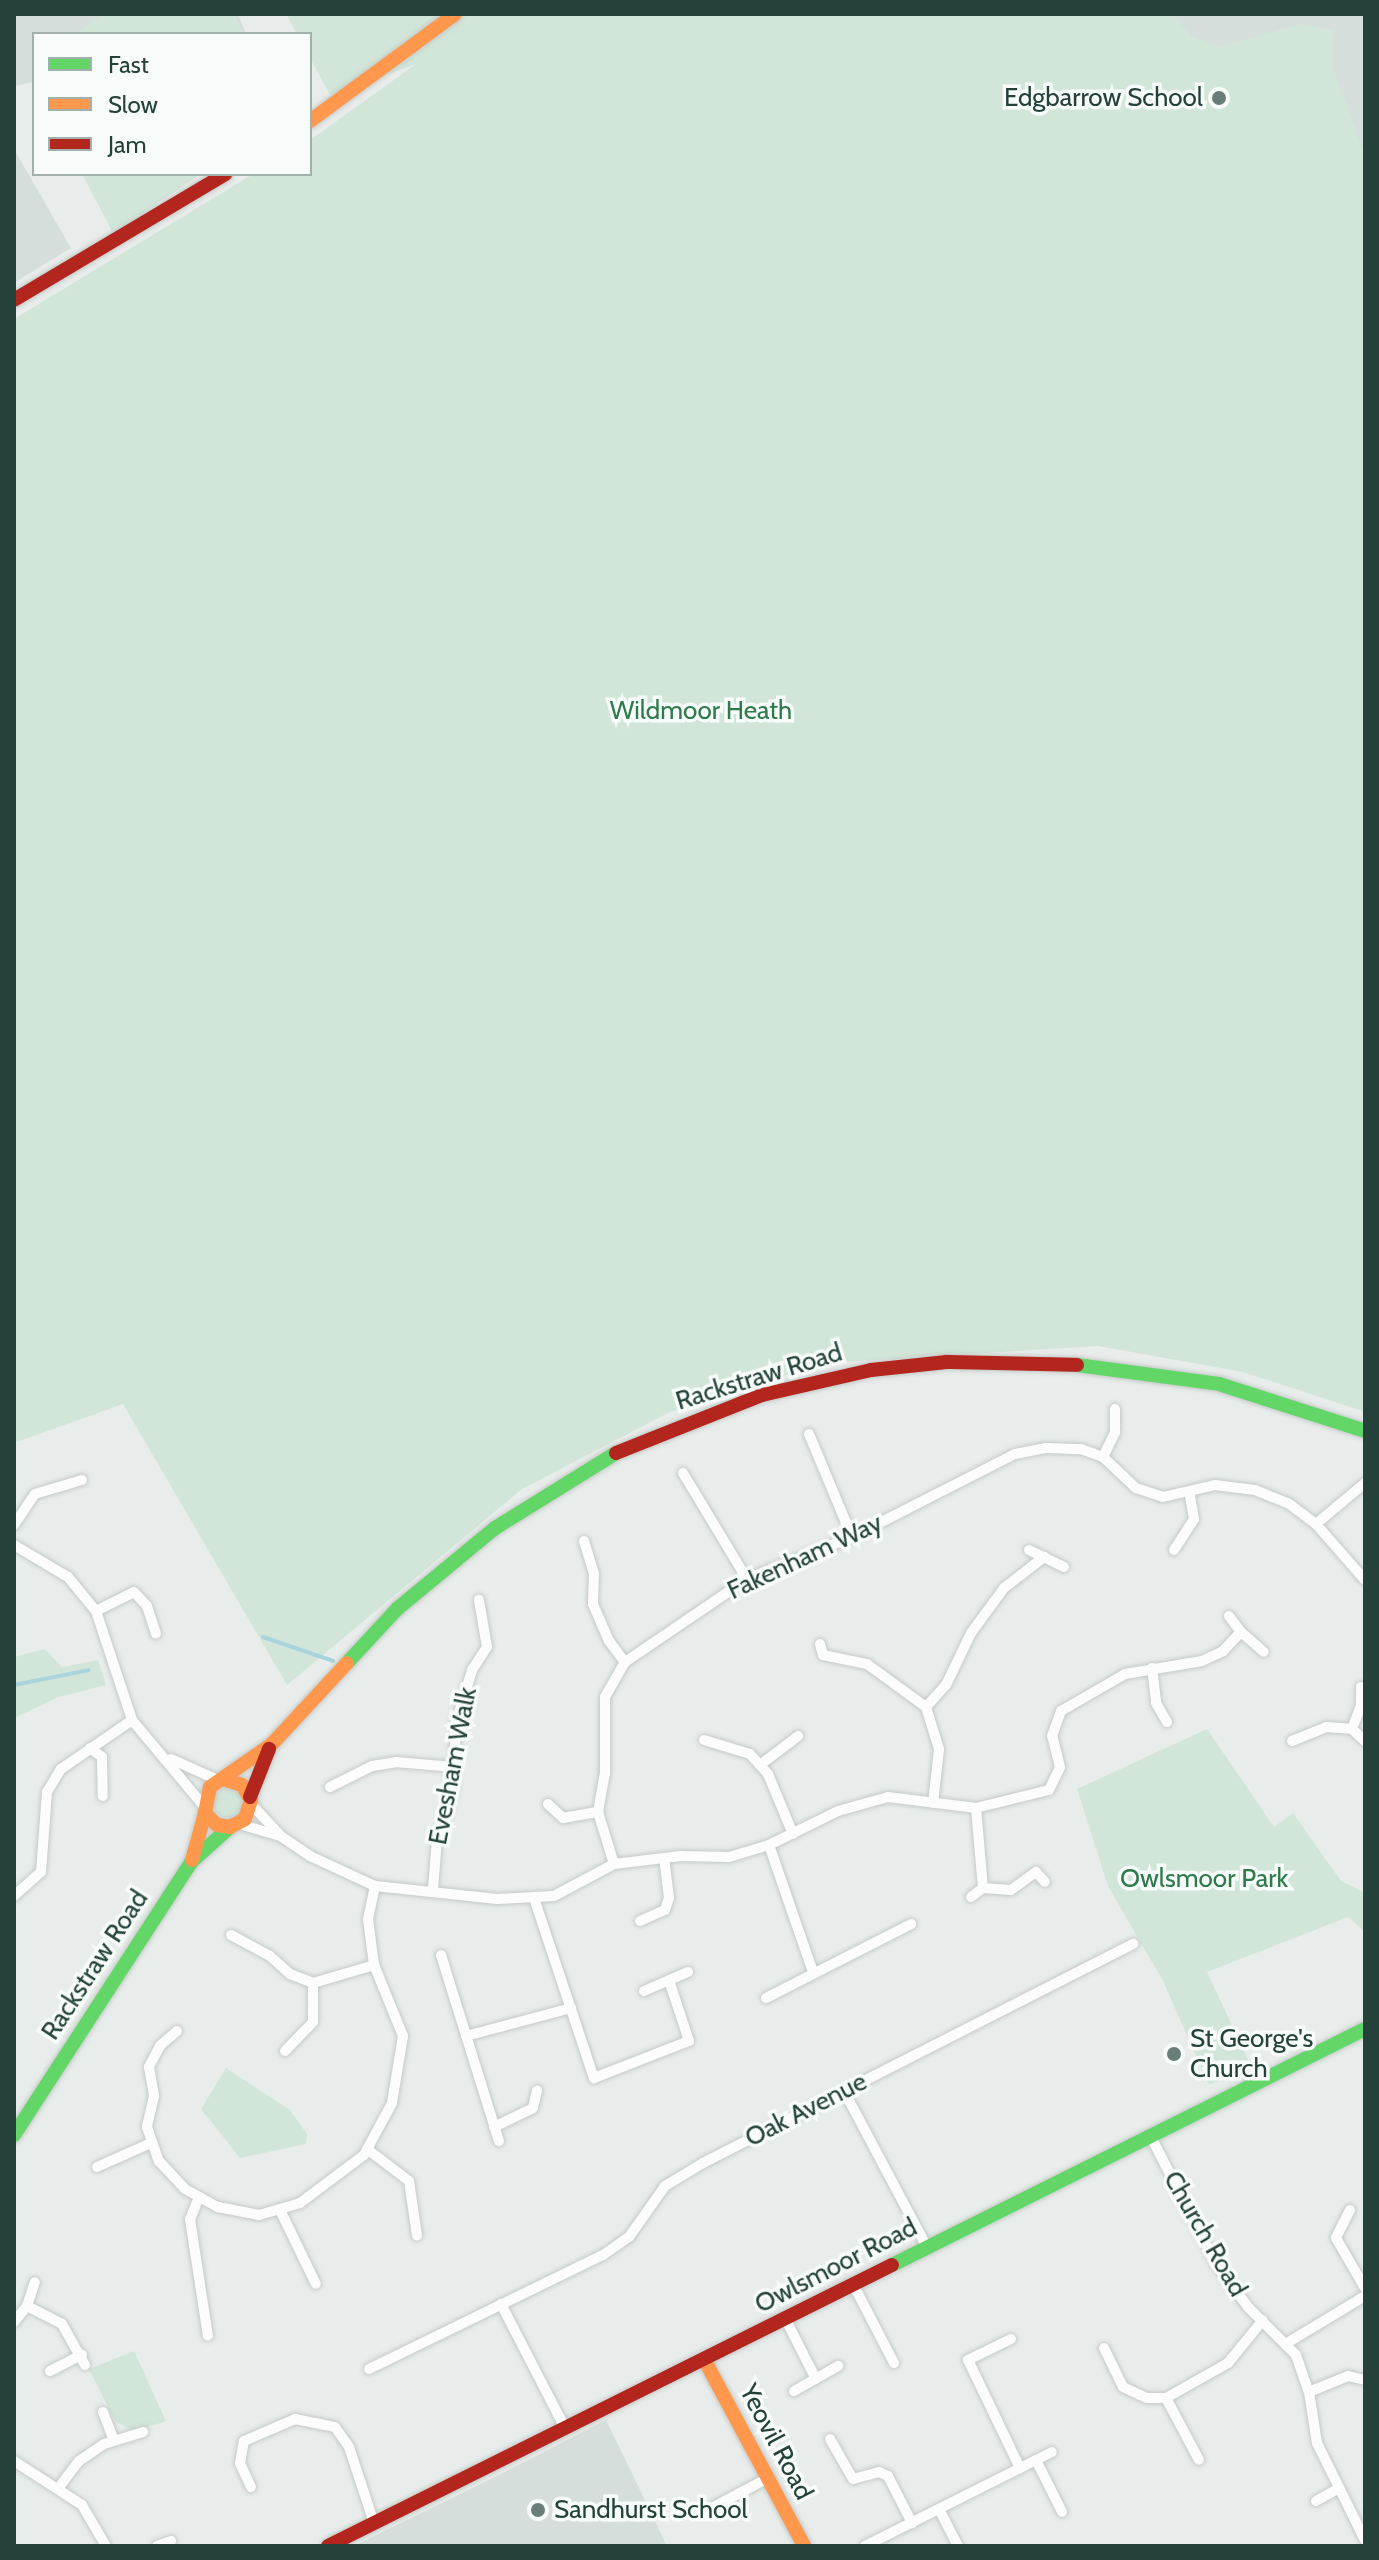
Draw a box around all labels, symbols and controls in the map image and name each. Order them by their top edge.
legend [32,32,312,176]
text: Fast [108,50,149,79]
place label: Edgbarrow School [1004,82,1203,114]
marker: Edgbarrow School [1210,89,1228,107]
text: Slow [108,90,158,119]
text: Jam [108,130,146,159]
park label: Wildmoor Heath [610,695,792,727]
street label: Rackstraw Road [672,1337,846,1417]
street label: Fakenham Way [723,1507,887,1607]
street label: Evesham Walk [422,1685,484,1847]
park label: Owlsmoor Park [1120,1863,1288,1895]
street label: Rackstraw Road [35,1884,155,2046]
place label: St George's Church [1190,2023,1313,2084]
marker: St George's Church [1165,2045,1183,2063]
street label: Oak Avenue [740,2066,872,2154]
street label: Church Road [1157,2166,1253,2302]
street label: Owlsmoor Road [750,2212,922,2320]
street label: Yeovil Road [733,2379,819,2505]
place label: Sandhurst School [554,2494,748,2526]
marker: Sandhurst School [529,2501,547,2519]

